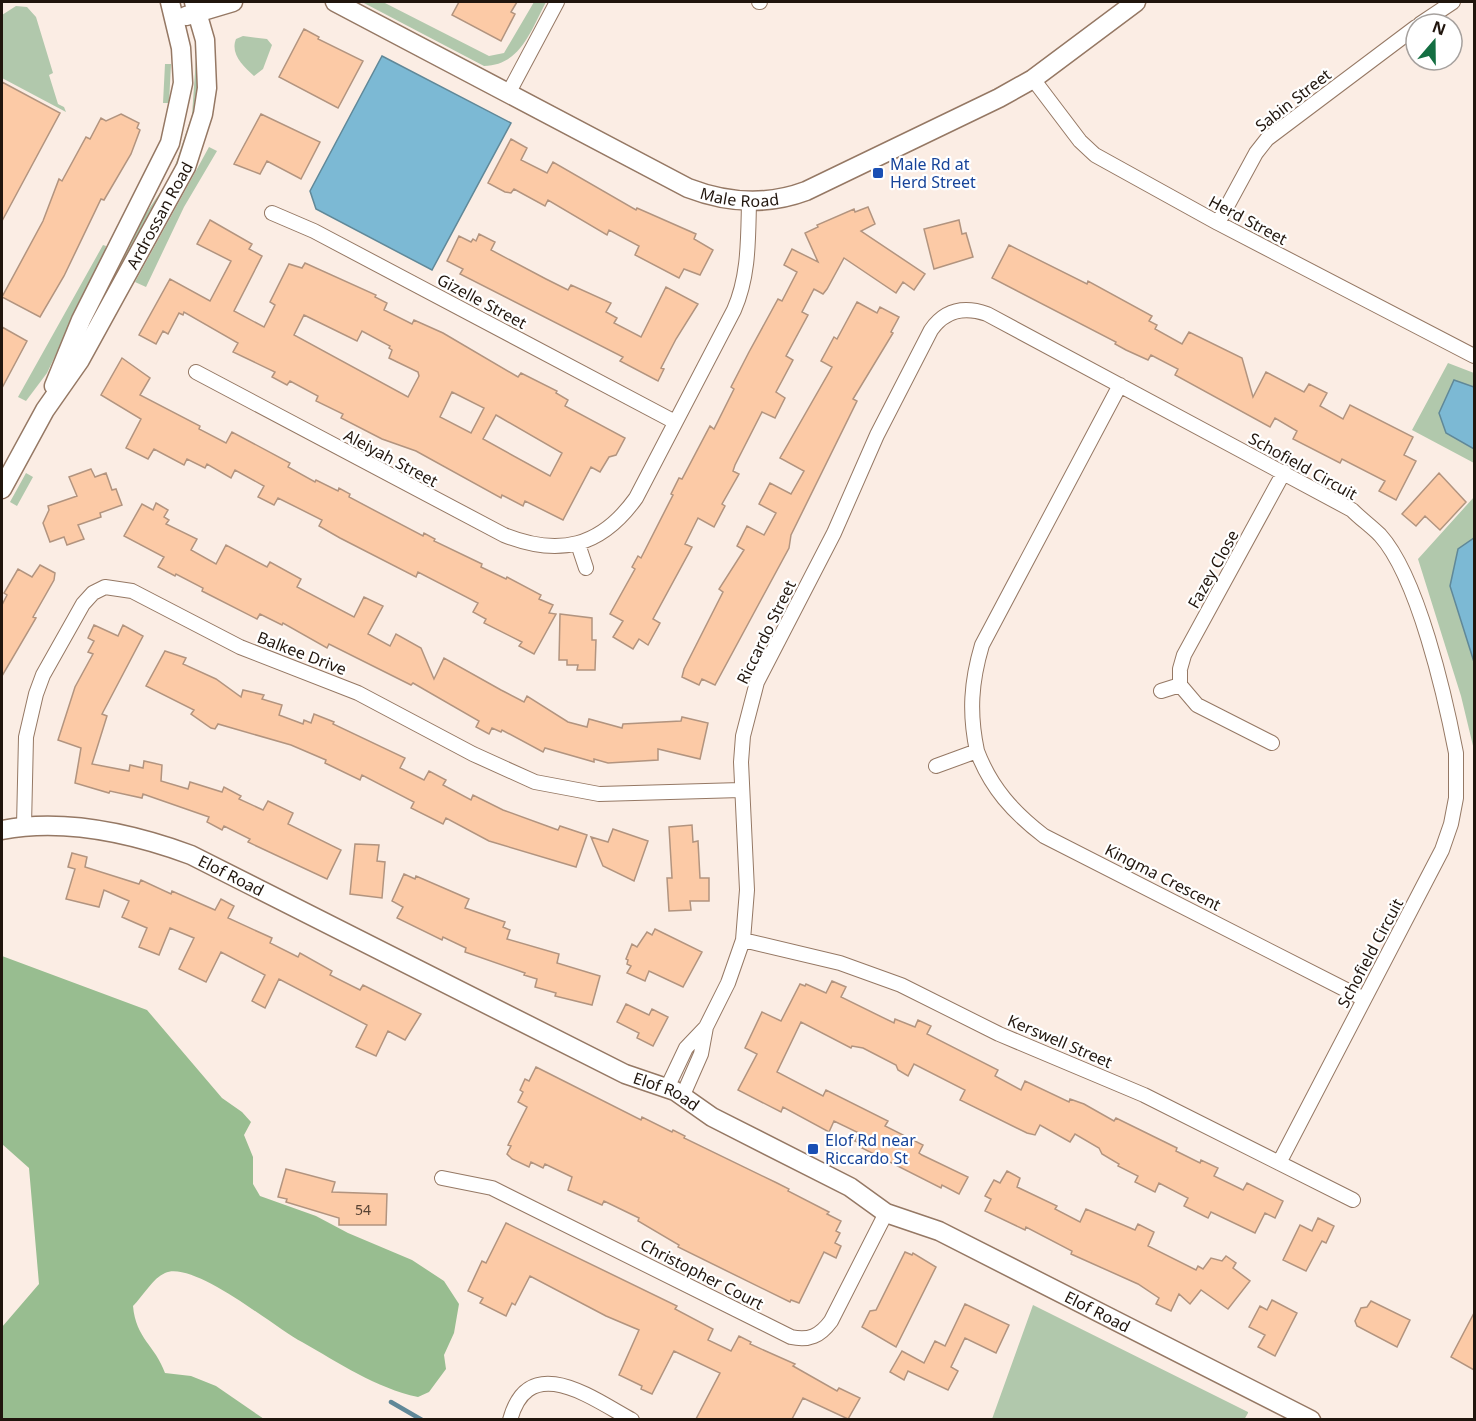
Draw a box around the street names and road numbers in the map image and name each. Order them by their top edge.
street label: Sabin Street [1251,63,1336,137]
street label: Ardrossan Road [121,158,198,273]
street label: Male Road [698,182,780,212]
street label: Herd Street [1205,190,1291,250]
street label: Gizelle Street [433,268,531,334]
street label: Aleiyah Street [340,424,442,492]
street label: Schofield Circuit [1245,427,1361,505]
street label: Fazey Close [1182,526,1244,612]
street label: Riccardo Street [731,576,801,688]
street label: Balkee Drive [254,626,350,680]
street label: Kingma Crescent [1101,838,1225,916]
street label: Elof Road [195,850,268,901]
street label: Schofield Circuit [1332,894,1408,1012]
street label: Kerswell Street [1004,1009,1116,1073]
street label: Elof Road [630,1067,704,1116]
street label: Christopher Court [637,1233,768,1315]
street label: Elof Road [1061,1286,1134,1337]

